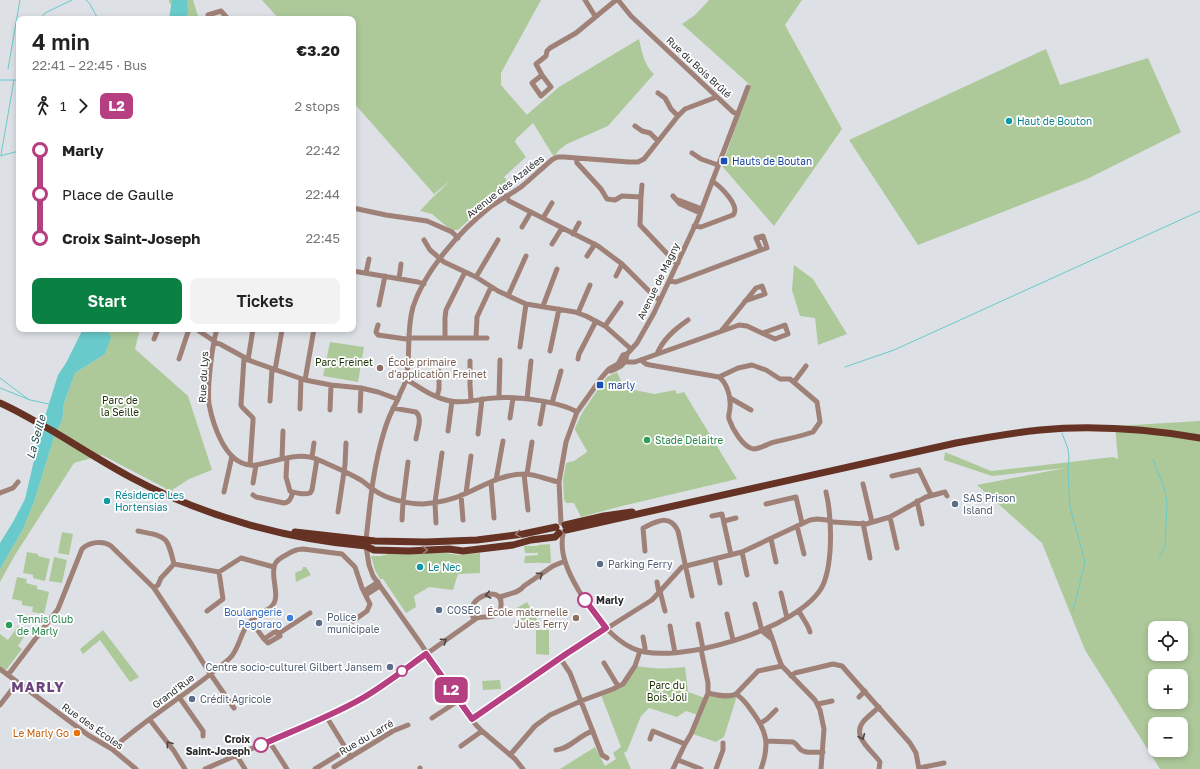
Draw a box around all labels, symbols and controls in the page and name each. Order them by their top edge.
text: 4 min [32,28,90,55]
street label: Rue du Bois Brûlé [664,34,734,100]
text: €3.20 [297,41,340,59]
text: 22:41 – 22:45 · Bus [32,57,147,73]
icon: walk [32,95,54,117]
icon: forward [72,95,94,117]
text: L2 [108,97,125,114]
text: 1 [60,98,66,114]
text: 2 stops [294,98,340,114]
place label: Haut de Bouton [1017,115,1092,127]
marker: Haut de Bouton [1004,116,1014,126]
text: Marly [62,141,104,159]
text: 22:42 [306,142,340,158]
street label: Avenue des Azalées [464,152,546,220]
place label: Hauts de Boutan [732,155,812,167]
marker: Hauts de Boutan [719,156,729,166]
text: Place de Gaulle [62,185,174,203]
text: 22:44 [305,186,340,202]
text: Croix Saint-Joseph [62,229,200,247]
text: 22:45 [306,230,340,246]
street label: Avenue de Magny [634,240,682,321]
button: Start [32,278,182,324]
button: Tickets [190,278,340,324]
street label: Rue du Lys [196,351,210,403]
park label: Parc Freinet [315,356,373,368]
place label: École primaire d'application Freinet [388,356,487,380]
marker: École primaire d'application Freinet [375,363,385,373]
place label: marly [608,379,635,391]
marker: marly [595,380,605,390]
park label: Parc de la Seille [101,394,139,418]
water label: La Seille [23,412,48,460]
place label: Stade Delaitre [655,434,723,446]
marker: Stade Delaitre [642,435,652,445]
place label: Résidence Les Hortensias [115,489,184,513]
place label: SAS Prison Island [963,492,1015,516]
marker: Résidence Les Hortensias [102,496,112,506]
marker: SAS Prison Island [950,499,960,509]
one-way arrow [515,529,521,538]
one-way arrow [422,546,428,554]
place label: Parking Ferry [608,558,673,570]
marker: Parking Ferry [595,559,605,569]
place label: Le Nec [428,561,461,573]
marker: Le Nec [415,562,425,572]
one-way arrow [535,573,542,580]
one-way arrow [485,591,491,599]
marker: Marly [577,592,593,608]
place label: Marly [596,594,624,606]
place label: COSEC [447,604,481,616]
marker: COSEC [434,605,444,615]
place label: Boulangerie Pegoraro [224,606,282,630]
place label: École maternelle Jules Ferry [487,606,568,630]
place label: Police municipale [327,611,380,635]
place label: Tennis Club de Marly [17,613,73,637]
marker: Boulangerie Pegoraro [285,613,295,623]
marker: École maternelle Jules Ferry [571,613,581,623]
marker: Police municipale [314,618,324,628]
marker: Tennis Club de Marly [4,620,14,630]
map controls [1148,621,1188,757]
button: locate [1148,621,1188,661]
one-way arrow [440,638,447,646]
place label: Centre socio-culturel Gilbert Jansem [205,661,382,673]
marker: Centre socio-culturel Gilbert Jansem [385,662,395,672]
unlabelled marker [396,665,408,677]
button: + [1148,669,1188,709]
street label: Grand'Rue [150,671,197,711]
line badge: L2 [433,677,469,703]
district label: MARLY [11,678,65,695]
park label: Parc du Bois Joli [647,679,687,703]
text: L2 [443,681,459,698]
place label: Crédit Agricole [200,693,272,705]
marker: Crédit Agricole [187,694,197,704]
street label: Rue des Écoles [60,700,126,752]
street label: Rue du Larré [337,717,395,757]
button: − [1148,717,1188,757]
place label: Le Marly Go [13,727,69,739]
marker: Le Marly Go [72,728,82,738]
place label: Croix Saint-Joseph [186,733,250,757]
one-way arrow [857,733,865,740]
marker: Croix Saint-Joseph [253,737,269,753]
one-way arrow [166,741,173,748]

